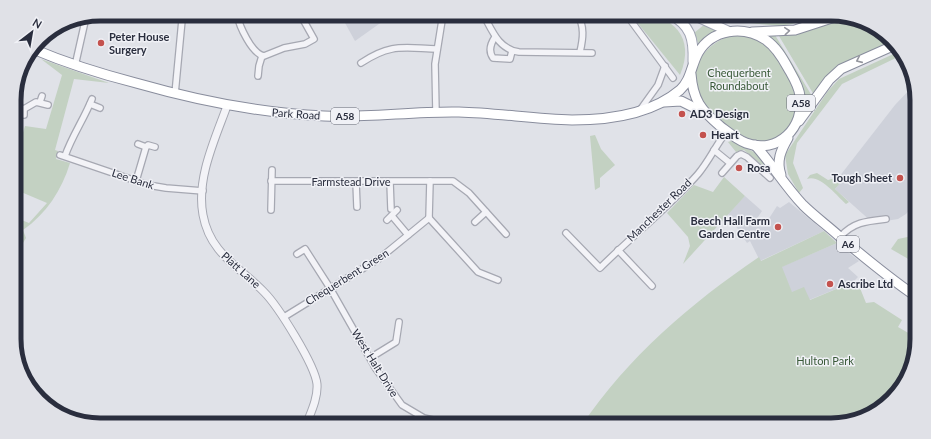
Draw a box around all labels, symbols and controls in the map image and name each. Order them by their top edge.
north arrow [12,12,52,52]
text: N [30,15,44,31]
one-way arrow [784,27,790,36]
place label: Peter House Surgery [109,30,170,56]
marker: Peter House Surgery [96,38,106,48]
one-way arrow [856,55,864,63]
park label: Chequerbent Roundabout [707,66,771,92]
road number: A58 [787,95,815,111]
street label: Park Road [271,105,321,122]
place label: AD3 Design [689,107,749,120]
road number: A58 [331,108,359,124]
marker: AD3 Design [677,109,687,119]
place label: Heart [711,128,740,141]
marker: Heart [698,130,708,140]
place label: Rosa [747,161,770,174]
marker: Rosa [734,163,744,173]
street label: Lee Bank [110,166,156,192]
place label: Tough Sheet [832,171,893,184]
marker: Tough Sheet [895,173,905,183]
street label: Farmstead Drive [311,175,391,188]
street label: Manchester Road [624,176,693,244]
place label: Beech Hall Farm Garden Centre [690,214,770,240]
marker: Beech Hall Farm Garden Centre [773,222,783,232]
road number: A6 [837,236,859,252]
street label: Chequerbent Green [303,246,391,307]
street label: Platt Lane [219,249,264,291]
place label: Ascribe Ltd [837,277,893,290]
marker: Ascribe Ltd [825,279,835,289]
street label: West Halt Drive [349,326,402,399]
park label: Hulton Park [796,354,854,367]

